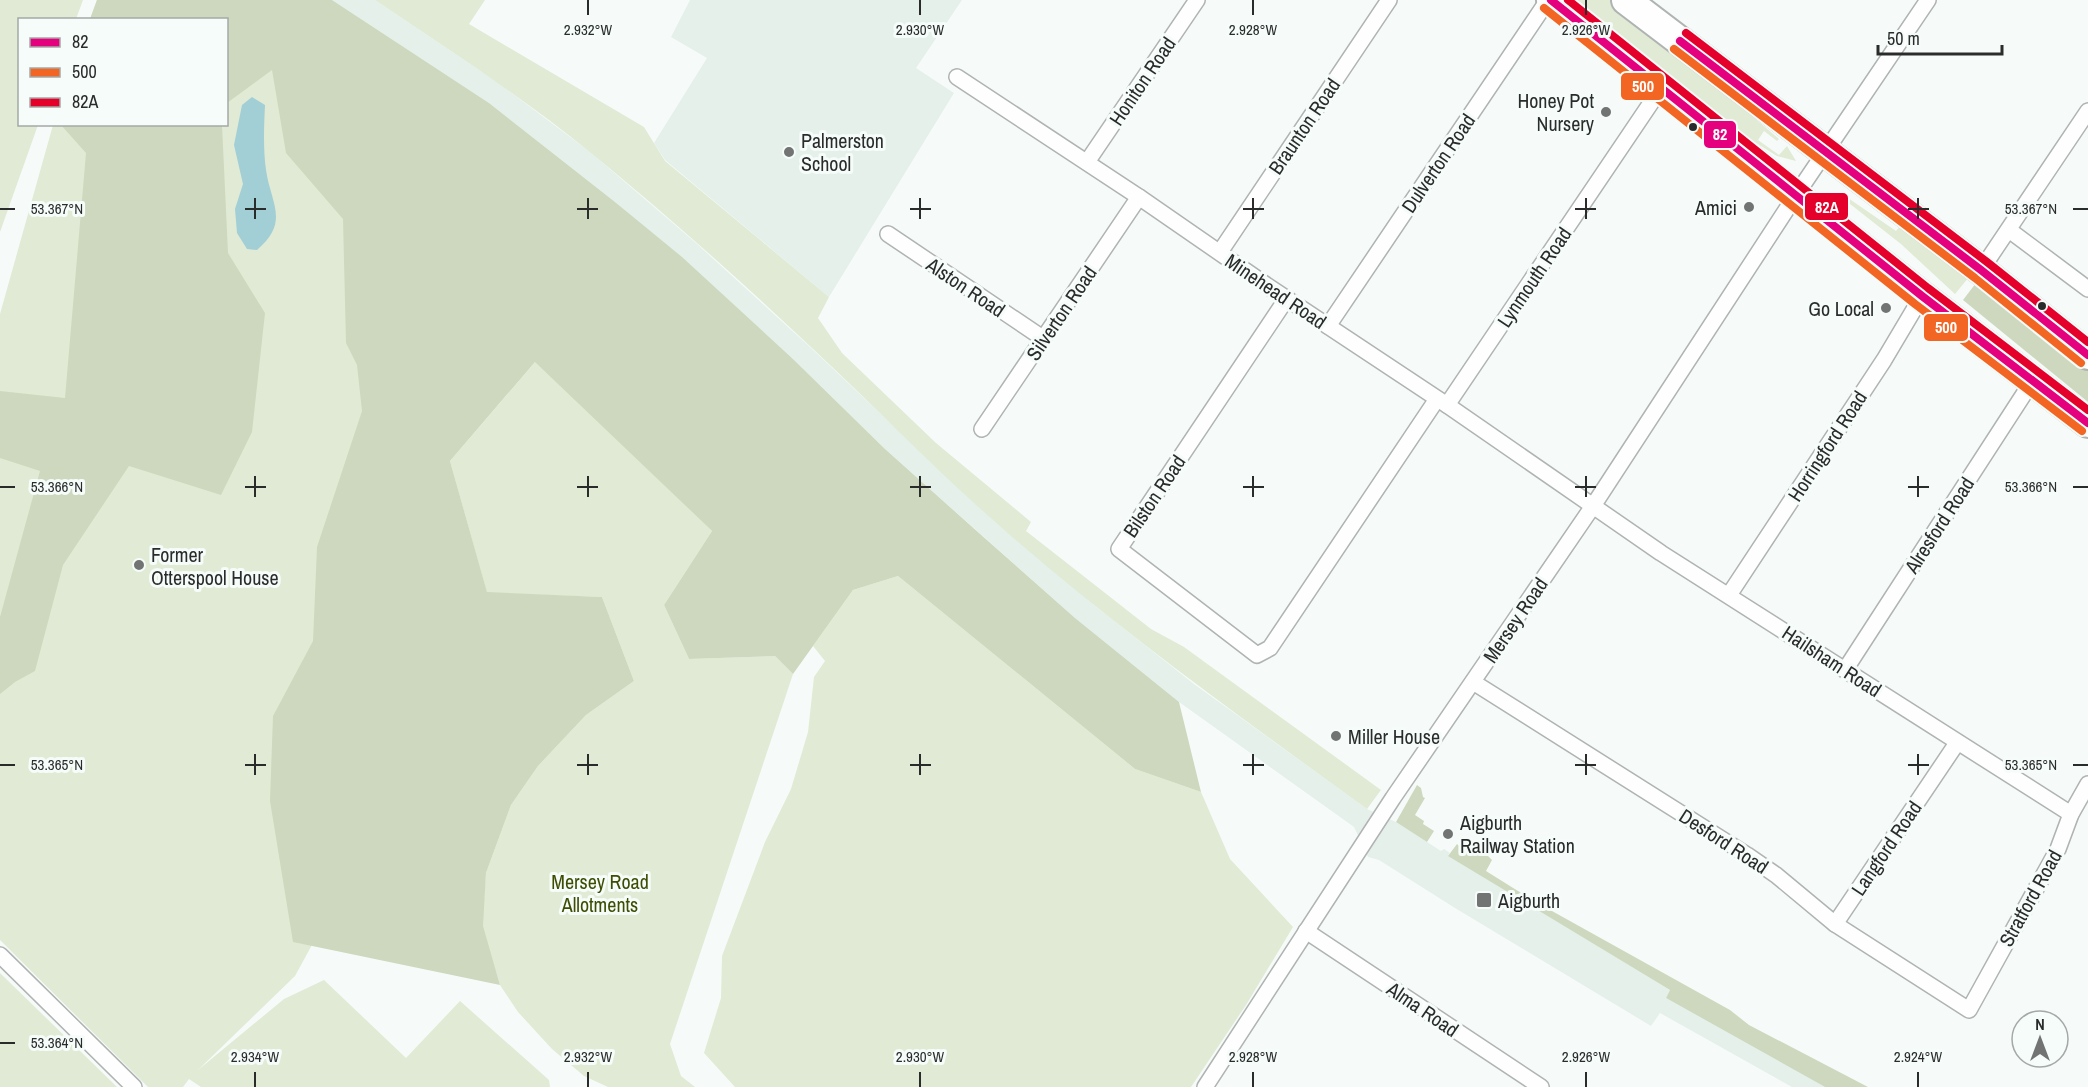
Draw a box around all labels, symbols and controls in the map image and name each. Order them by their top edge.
legend [18,18,228,126]
scale bar [1878,18,2002,56]
text: 2.932°W [564,19,613,40]
text: 2.930°W [896,19,945,40]
text: 2.928°W [1229,19,1278,40]
text: 2.926°W [1562,19,1611,40]
text: 50 m [1887,26,1920,51]
text: 82 [72,29,88,54]
street label: Honiton Road [1103,32,1181,130]
text: 500 [72,59,97,84]
line badge: 500 [1620,72,1665,101]
street label: Braunton Road [1262,73,1346,179]
text: 500 [1632,75,1654,97]
place label: Honey Pot Nursery [1517,87,1595,137]
text: 82A [72,89,98,114]
marker: Honey Pot Nursery [1599,105,1613,119]
street label: Dulverton Road [1395,108,1481,218]
line badge: 82 [1703,120,1737,149]
unlabelled marker [1687,121,1699,133]
text: 82 [1713,123,1727,145]
place label: Palmerston School [801,127,884,177]
marker: Palmerston School [782,145,796,159]
line badge: 82A [1804,192,1849,221]
place label: Amici [1694,194,1737,221]
text: 82A [1815,196,1840,218]
text: 53.367°N [31,198,83,219]
text: 53.367°N [2005,198,2057,219]
marker: Amici [1742,200,1756,214]
street label: Lynmouth Road [1491,222,1577,332]
street label: Minehead Road [1220,247,1332,335]
street label: Alston Road [921,250,1011,323]
street label: Silverton Road [1019,260,1103,366]
place label: Go Local [1808,295,1874,322]
unlabelled marker [2036,300,2048,312]
marker: Go Local [1879,301,1893,315]
line badge: 500 [1923,313,1969,342]
text: 500 [1935,316,1957,338]
street label: Horringford Road [1781,386,1873,506]
street label: Bilston Road [1117,450,1191,542]
street label: Alresford Road [1897,472,1980,579]
text: 53.366°N [31,476,83,497]
text: 53.366°N [2005,476,2057,497]
place label: Former Otterspool House [151,541,279,591]
marker: Former Otterspool House [132,558,146,572]
street label: Mersey Road [1477,572,1553,668]
street label: Hailsham Road [1777,619,1887,703]
place label: Miller House [1348,723,1440,750]
marker: Miller House [1329,729,1343,743]
text: 53.365°N [31,754,83,775]
text: 53.365°N [2005,754,2057,775]
street label: Langford Road [1844,795,1928,901]
street label: Desford Road [1674,802,1774,880]
place label: Aigburth Railway Station [1459,809,1575,859]
marker: Aigburth Railway Station [1441,827,1455,841]
street label: Stratford Road [1992,845,2068,951]
park label: Mersey Road Allotments [551,868,649,918]
place label: Aigburth [1497,887,1560,914]
marker: Aigburth [1475,891,1493,909]
street label: Alma Road [1381,975,1464,1043]
north arrow [2010,1009,2070,1069]
text: N [2035,1013,2045,1035]
text: 53.364°N [31,1032,83,1053]
text: 2.934°W [231,1046,280,1067]
text: 2.932°W [564,1046,613,1067]
text: 2.930°W [896,1046,945,1067]
text: 2.928°W [1229,1046,1278,1067]
text: 2.926°W [1562,1046,1611,1067]
text: 2.924°W [1894,1046,1943,1067]

